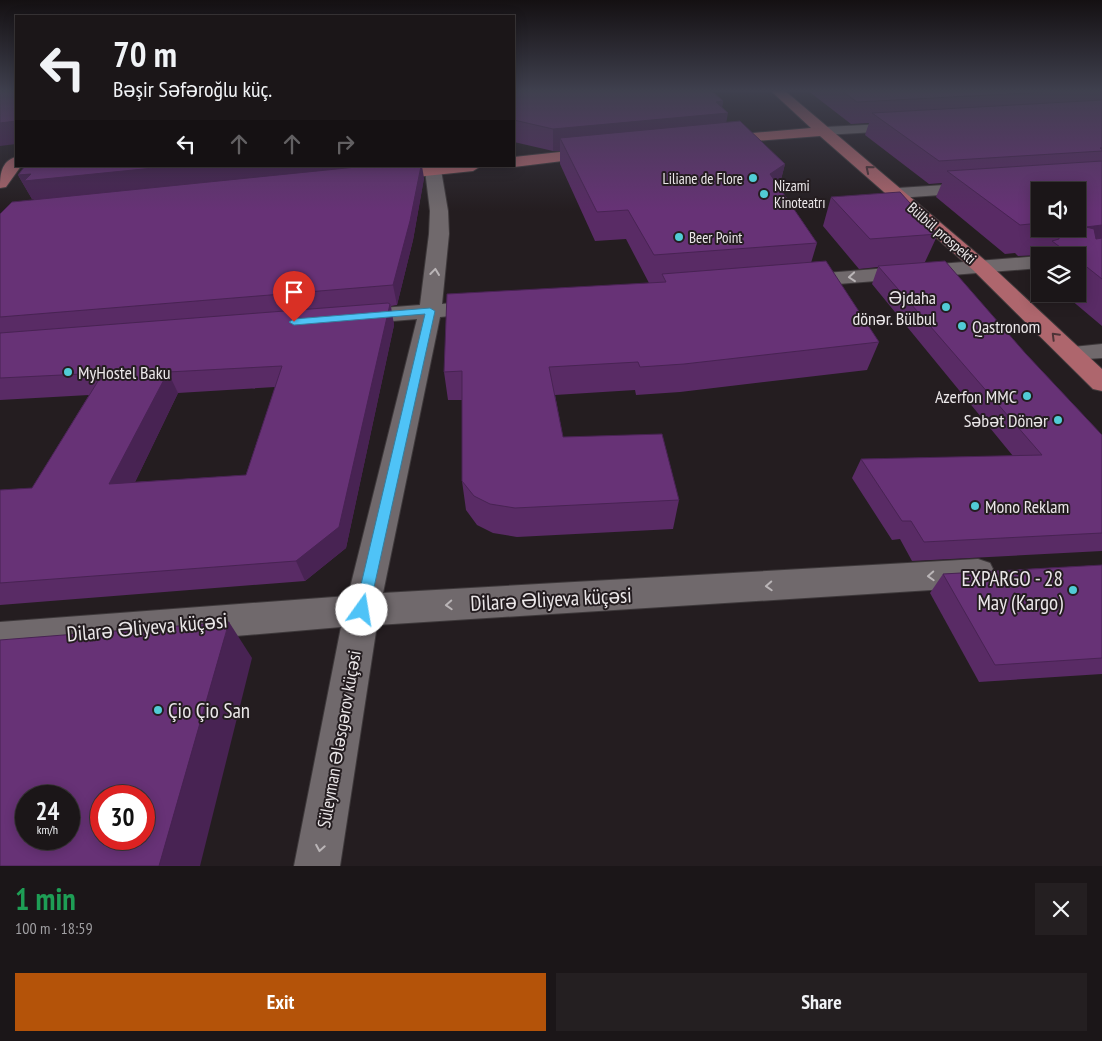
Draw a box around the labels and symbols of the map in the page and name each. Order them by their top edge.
one-way arrow [866,166,875,175]
place label: Liliane de Flore [662,169,743,188]
marker: Liliane de Flore [747,172,759,184]
place label: Nizami Kinoteatrı [774,176,825,212]
marker: Nizami Kinoteatrı [758,188,770,200]
street label: Bülbül prospekti [904,198,980,268]
place label: Beer Point [689,228,742,247]
marker: Beer Point [673,231,685,243]
one-way arrow [429,267,440,275]
pin [273,271,315,322]
one-way arrow [848,271,856,282]
place label: Əjdaha dönər. Bülbul [852,286,937,330]
marker: Əjdaha dönər. Bülbul [940,301,952,313]
place label: Qastronom [972,315,1040,338]
marker: Qastronom [956,320,968,332]
one-way arrow [1052,333,1061,342]
place label: MyHostel Baku [78,361,170,384]
marker: MyHostel Baku [62,366,74,378]
place label: Azerfon MMC [935,385,1017,408]
marker: Azerfon MMC [1021,390,1033,402]
place label: Səbət Dönər [964,409,1048,432]
marker: Səbət Dönər [1052,414,1064,426]
place label: Mono Reklam [985,495,1069,518]
marker: Mono Reklam [969,500,981,512]
place label: EXPARGO - 28 May (Kargo) [962,565,1063,616]
one-way arrow [927,571,935,582]
one-way arrow [765,580,773,591]
street label: Dilarə Əliyeva küçəsi [470,581,632,617]
position arrow [335,583,387,635]
marker: EXPARGO - 28 May (Kargo) [1067,584,1079,596]
one-way arrow [445,599,453,610]
street label: Dilarə Əliyeva küçəsi [65,607,229,647]
street label: Süleyman Ələsgərov küçəsi [312,648,366,830]
place label: Çio Çio San [168,697,250,724]
marker: Çio Çio San [152,704,164,716]
speed limit sign: 30 [90,785,155,850]
one-way arrow [316,843,326,852]

